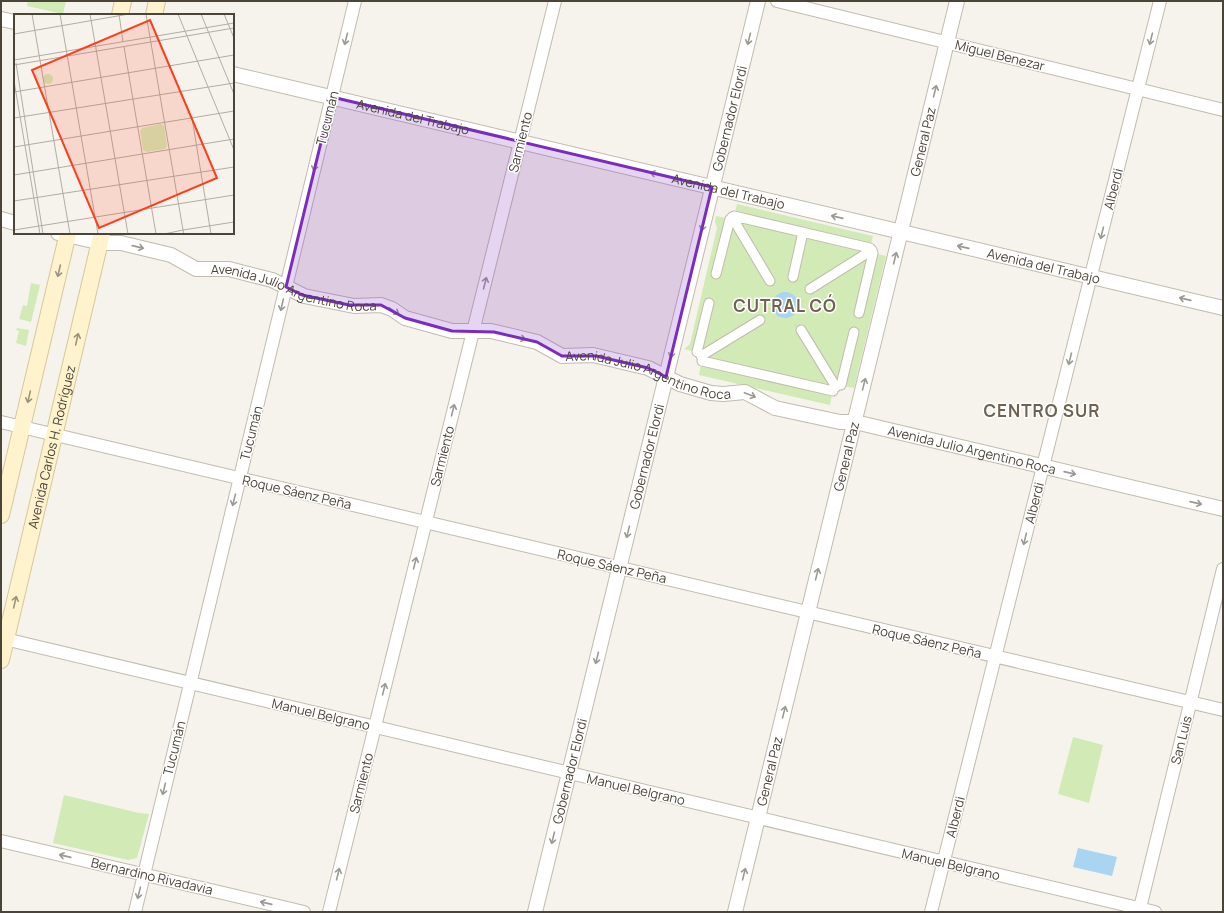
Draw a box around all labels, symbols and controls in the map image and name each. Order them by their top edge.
inset map [14,14,234,234]
one-way arrow [342,32,349,45]
one-way arrow [745,32,752,45]
one-way arrow [1147,32,1154,45]
street label: Miguel Benezar [953,35,1047,75]
street label: Gobernador Elordi [708,64,751,173]
one-way arrow [932,84,940,97]
street label: Tucumán [312,89,342,147]
street label: Avenida del Trabajo [355,95,472,139]
street label: General Paz [906,105,940,178]
street label: Sarmiento [504,110,536,174]
one-way arrow [311,158,319,171]
street label: Alberdi [1099,167,1127,211]
one-way arrow [650,169,663,177]
street label: Avenida del Trabajo [670,169,787,213]
one-way arrow [831,212,844,220]
one-way arrow [699,218,707,231]
one-way arrow [1098,226,1105,239]
one-way arrow [957,242,970,250]
one-way arrow [131,244,144,252]
street label: Avenida del Trabajo [985,244,1102,288]
one-way arrow [891,251,899,264]
street label: Avenida Julio Argentino Roca [211,260,377,315]
one-way arrow [55,264,62,277]
one-way arrow [481,277,489,290]
district label: CUTRAL CÓ [733,294,837,317]
one-way arrow [1179,295,1192,303]
one-way arrow [277,298,285,311]
one-way arrow [389,307,400,315]
one-way arrow [74,333,81,346]
one-way arrow [513,335,526,342]
one-way arrow [668,345,676,358]
street label: Avenida Julio Argentino Roca [565,346,732,403]
one-way arrow [1066,352,1074,365]
street label: Avenida Carlos H. Rodríguez [23,363,79,530]
one-way arrow [861,378,868,391]
one-way arrow [25,391,32,404]
one-way arrow [743,391,755,399]
district label: CENTRO SUR [983,399,1101,422]
street label: Gobernador Elordi [625,402,668,511]
one-way arrow [450,403,458,416]
street label: Tucumán [236,404,266,462]
street label: General Paz [829,420,863,493]
street label: Avenida Julio Argentino Roca [886,421,1058,478]
street label: Sarmiento [426,424,458,488]
one-way arrow [1063,469,1076,477]
street label: Roque Sáenz Peña [241,471,353,513]
street label: Alberdi [1020,481,1048,525]
one-way arrow [230,493,238,506]
one-way arrow [1189,499,1202,507]
one-way arrow [624,525,631,538]
one-way arrow [1020,532,1028,545]
street label: Roque Sáenz Peña [556,545,668,587]
one-way arrow [412,557,420,570]
one-way arrow [814,568,822,581]
one-way arrow [12,595,19,608]
street label: Roque Sáenz Peña [871,620,983,662]
one-way arrow [593,652,600,665]
one-way arrow [381,683,388,696]
street label: Manuel Belgrano [270,694,372,734]
one-way arrow [780,706,788,719]
street label: San Luis [1166,714,1196,766]
street label: Gobernador Elordi [548,717,591,826]
street label: Tucumán [159,719,189,777]
street label: General Paz [752,734,786,808]
street label: Sarmiento [345,751,377,815]
street label: Manuel Belgrano [585,769,687,809]
one-way arrow [160,782,168,795]
street label: Alberdi [941,795,969,839]
one-way arrow [549,831,556,844]
street label: Manuel Belgrano [900,844,1002,884]
one-way arrow [59,851,72,859]
street label: Bernardino Rivadavia [89,853,215,899]
one-way arrow [335,868,343,881]
one-way arrow [741,868,748,881]
one-way arrow [135,886,143,899]
one-way arrow [259,899,272,906]

